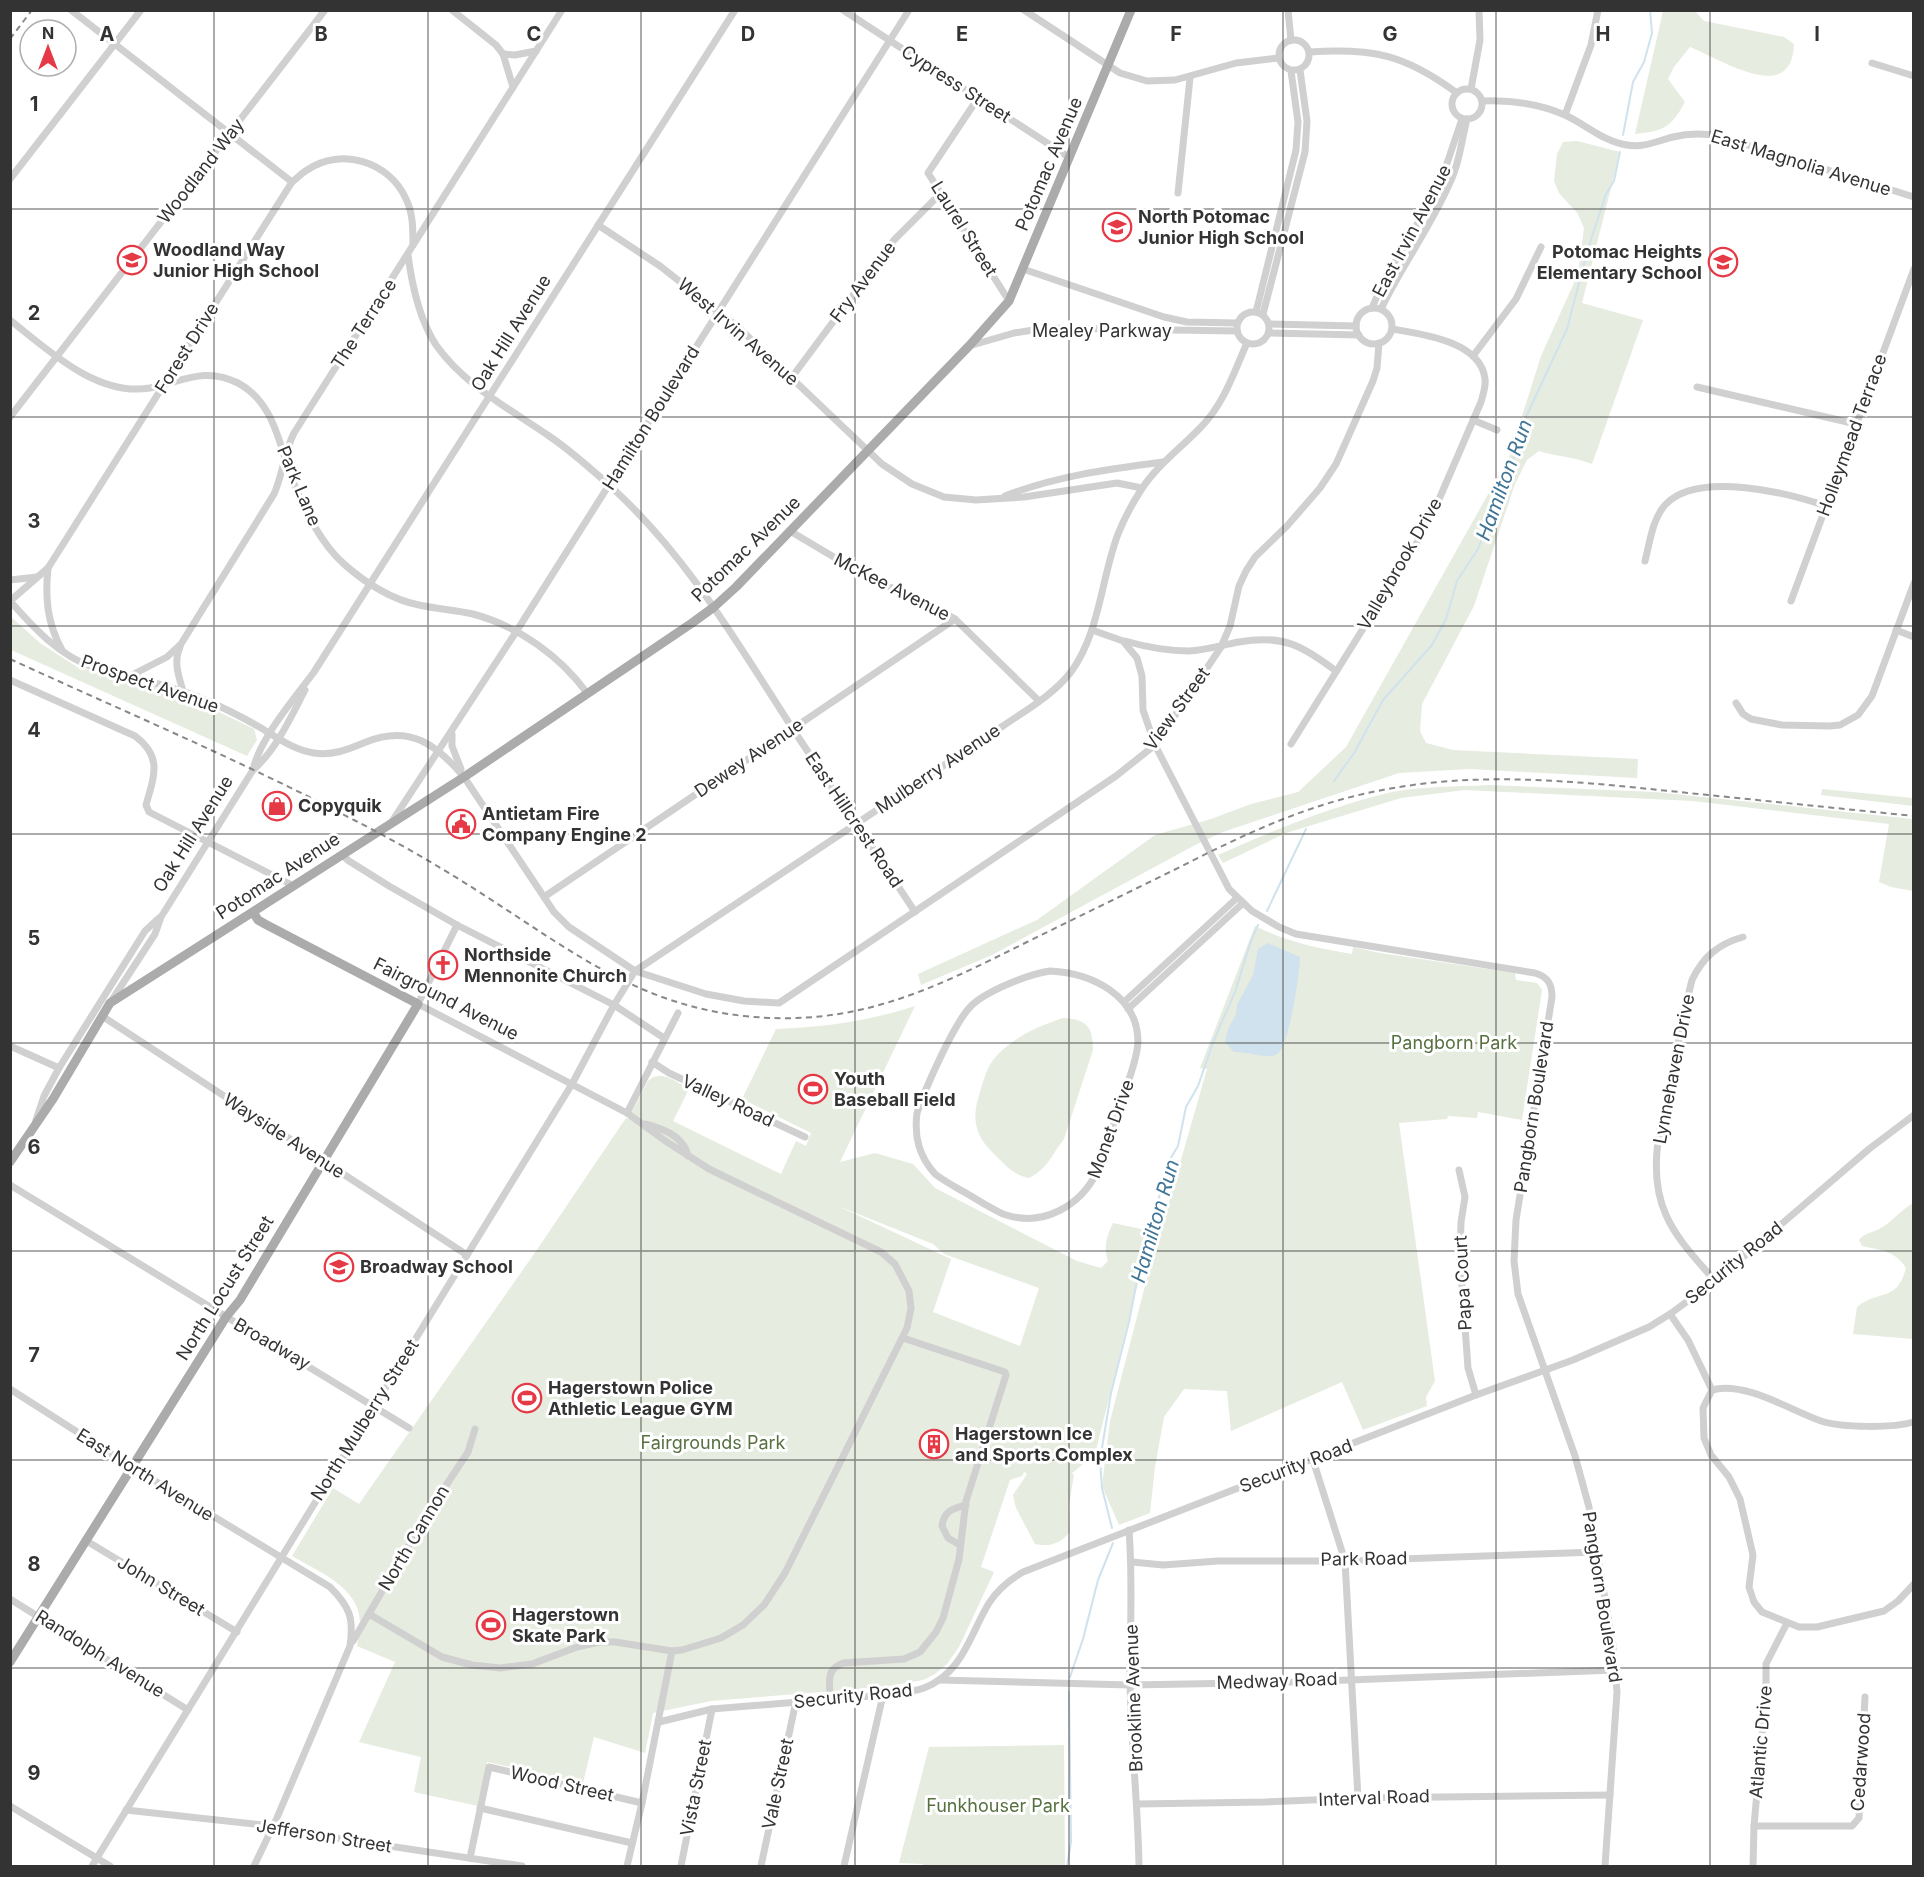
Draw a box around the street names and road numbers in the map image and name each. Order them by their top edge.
street label: Cypress Street [898,40,1015,127]
street label: Potomac Avenue [1011,94,1086,234]
street label: Woodland Way [153,114,248,227]
street label: East Magnolia Avenue [1708,125,1894,200]
street label: East Irvin Avenue [1368,161,1455,300]
street label: Laurel Street [927,177,1002,280]
street label: Fry Avenue [825,237,900,326]
street label: Oak Hill Avenue [466,271,555,395]
street label: West Irvin Avenue [674,273,803,390]
street label: The Terrace [327,275,401,373]
street label: Forest Drive [150,299,223,397]
street label: Mealey Parkway [1032,320,1172,341]
street label: Hamilton Boulevard [598,342,703,494]
street label: Holleymead Terrace [1812,351,1891,519]
street label: Park Lane [273,443,326,529]
street label: Potomac Avenue [687,491,804,606]
street label: Valleybrook Drive [1353,494,1446,634]
street label: McKee Avenue [831,548,954,625]
street label: Prospect Avenue [79,650,222,717]
street label: View Street [1139,663,1214,754]
street label: Dewey Avenue [691,714,807,802]
street label: Mulberry Avenue [872,719,1004,818]
street label: East Hillcrest Road [801,748,908,891]
street label: Oak Hill Avenue [148,772,237,896]
street label: Potomac Avenue [212,828,343,923]
street label: Fairground Avenue [370,953,522,1044]
street label: Lynnehaven Drive [1649,992,1698,1145]
street label: Pangborn Boulevard [1510,1020,1557,1194]
street label: Valley Road [679,1070,778,1131]
street label: Monet Drive [1083,1076,1138,1181]
street label: Wayside Avenue [220,1089,349,1183]
street label: North Locust Street [172,1212,278,1364]
street label: Security Road [1681,1217,1787,1308]
street label: Papa Court [1450,1235,1475,1331]
street label: Broadway [230,1313,314,1374]
street label: North Mulberry Street [306,1335,423,1504]
street label: East North Avenue [73,1424,218,1525]
street label: Security Road [1236,1434,1355,1497]
street label: North Cannon [374,1481,453,1594]
street label: Pangborn Boulevard [1579,1510,1626,1684]
street label: Park Road [1320,1547,1408,1570]
street label: John Street [114,1551,209,1620]
street label: Randolph Avenue [32,1605,169,1702]
street label: Brookline Avenue [1120,1624,1147,1772]
street label: Medway Road [1216,1668,1338,1693]
street label: Security Road [793,1679,913,1712]
street label: Atlantic Drive [1745,1685,1776,1799]
street label: Cedarwood [1847,1712,1874,1812]
street label: Vale Street [758,1736,797,1831]
street label: Vista Street [676,1738,715,1838]
street label: Wood Street [508,1761,616,1806]
street label: Interval Road [1318,1785,1430,1810]
street label: Jefferson Street [255,1814,393,1857]

